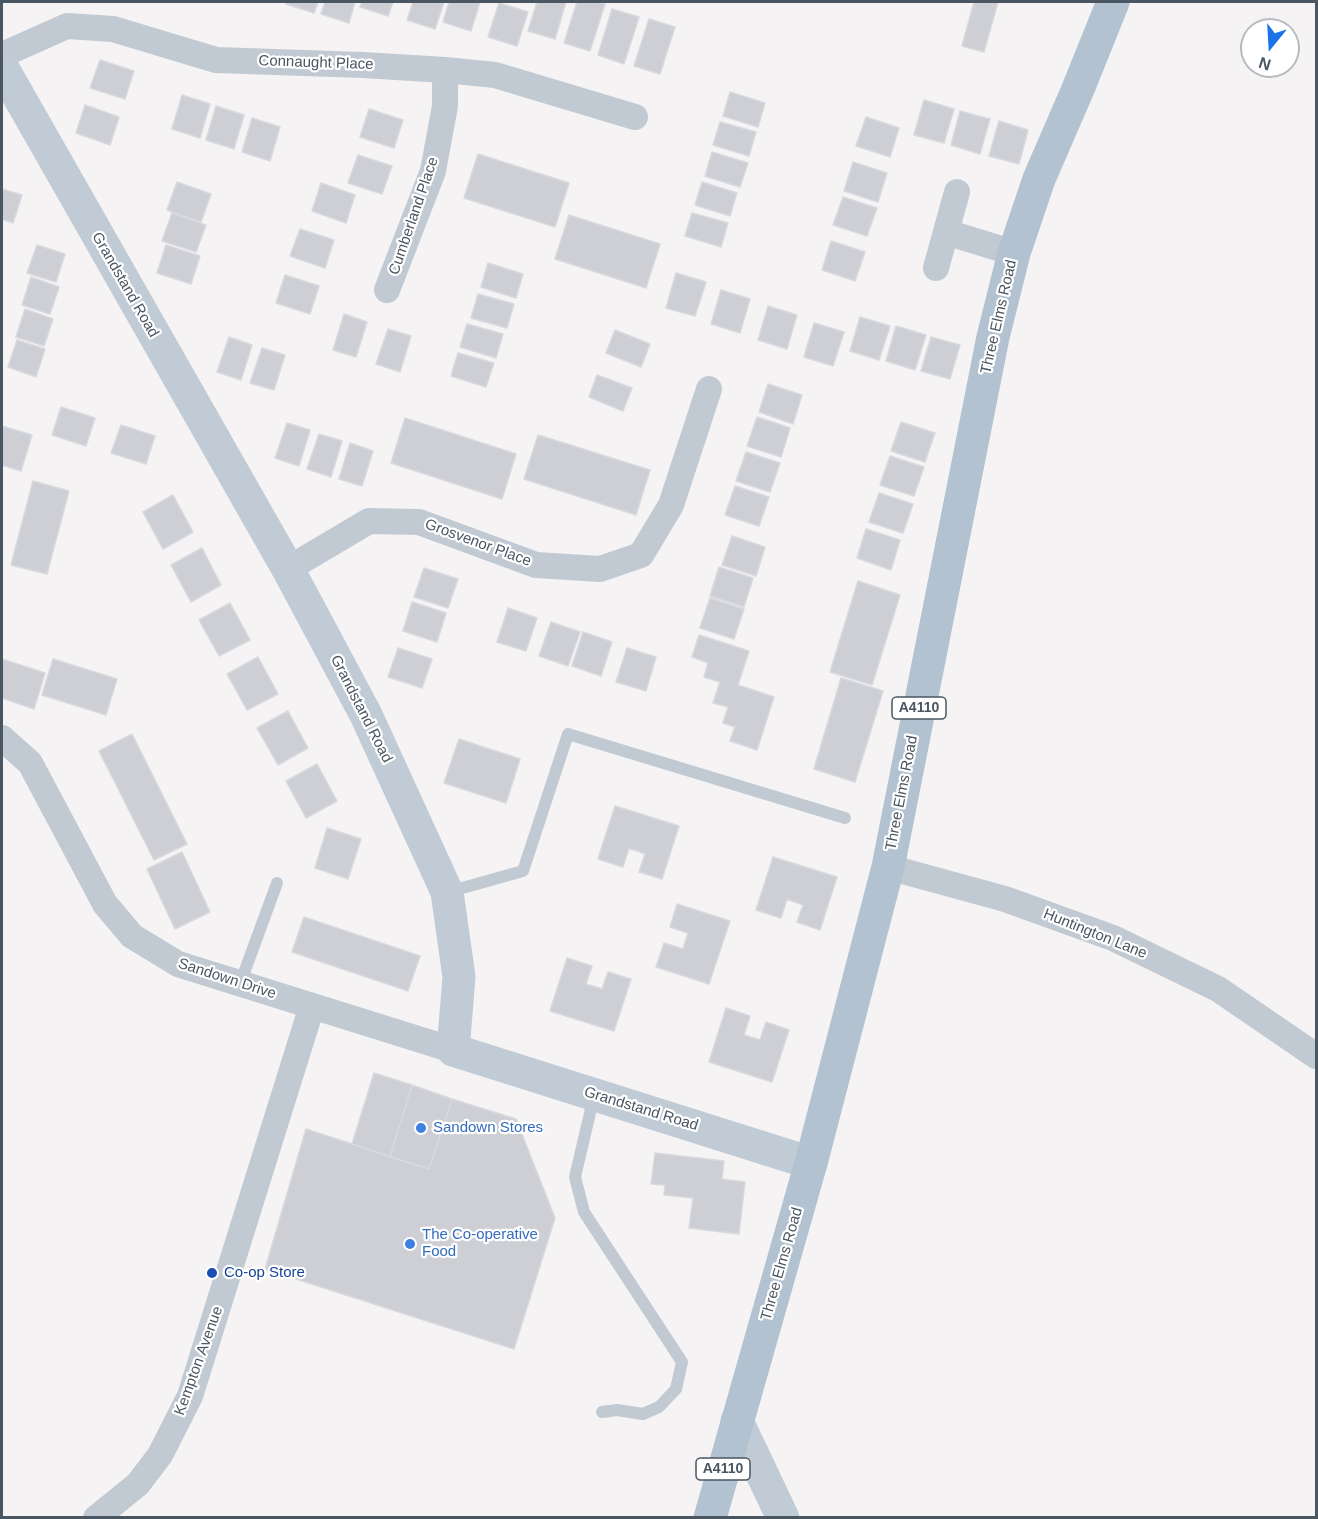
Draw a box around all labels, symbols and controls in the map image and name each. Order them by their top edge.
north arrow [1240,18,1300,78]
street label: Connaught Place [258,52,374,74]
text: N [1257,54,1273,74]
street label: Cumberland Place [385,155,443,277]
street label: Grandstand Road [88,229,162,341]
street label: Three Elms Road [977,258,1021,376]
street label: Grosvenor Place [422,515,534,571]
street label: Grandstand Road [326,652,396,766]
road number: A4110 [892,697,946,719]
street label: Three Elms Road [882,734,922,852]
street label: Huntington Lane [1041,905,1149,963]
street label: Sandown Drive [176,955,278,1003]
street label: Grandstand Road [582,1083,700,1135]
place label: Sandown Stores [433,1119,543,1137]
marker: Sandown Stores [414,1121,428,1135]
street label: Three Elms Road [757,1205,807,1323]
place label: The Co-operative Food [422,1226,538,1261]
marker: The Co-operative Food [403,1237,417,1251]
place label: Co-op Store [224,1264,305,1282]
marker: Co-op Store [205,1266,219,1280]
street label: Kempton Avenue [171,1304,227,1418]
road number: A4110 [696,1458,750,1480]

